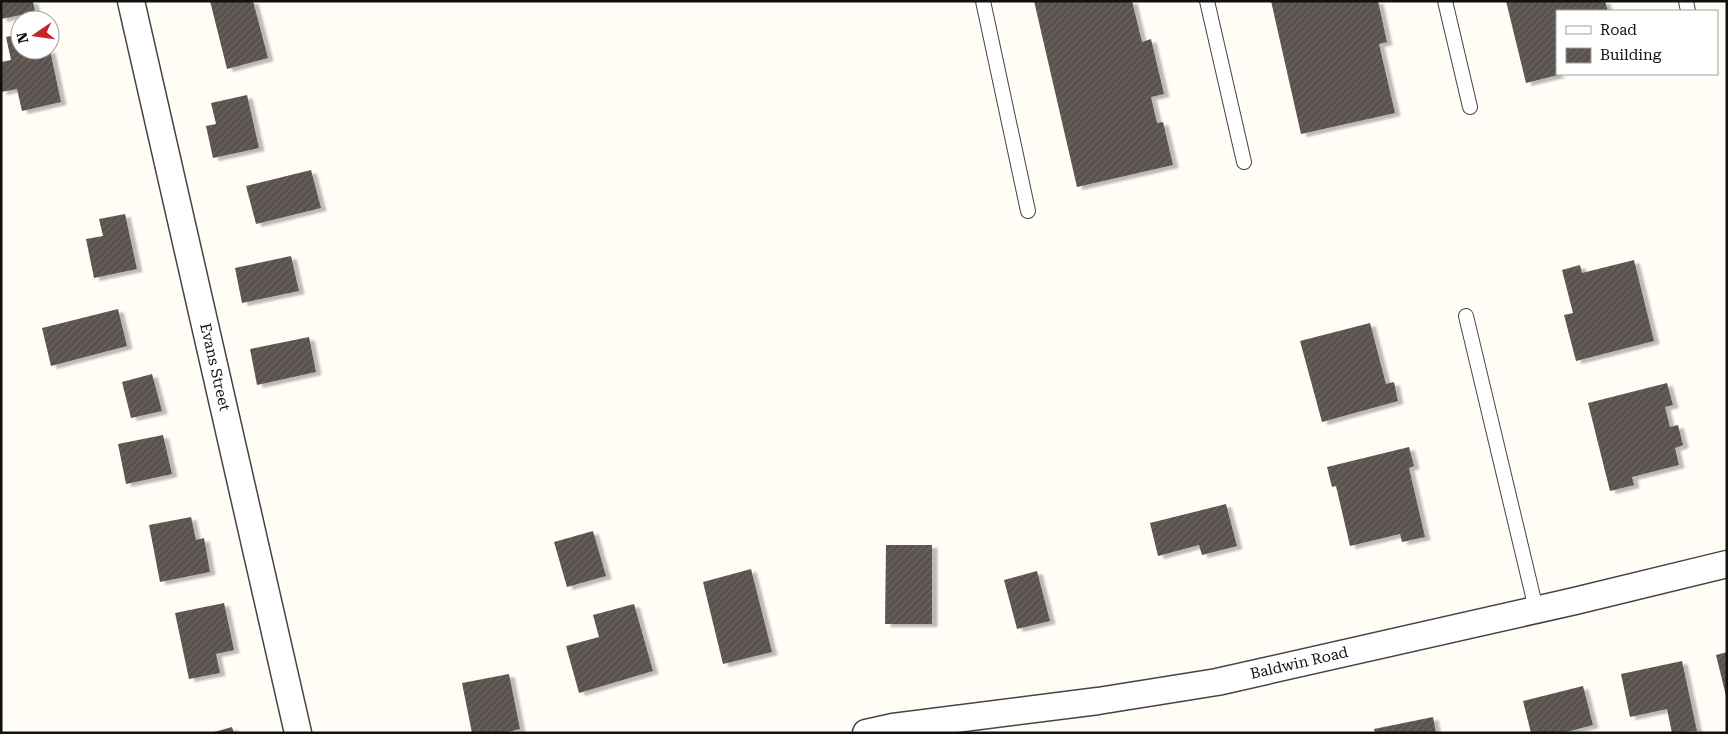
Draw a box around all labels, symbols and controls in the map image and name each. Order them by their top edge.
north arrow [10,10,60,60]
legend [1556,10,1718,75]
text: Road [1600,21,1637,39]
text: N [13,31,31,45]
text: Building [1600,46,1662,64]
street label: Evans Street [196,321,234,413]
street label: Baldwin Road [1248,643,1350,683]

